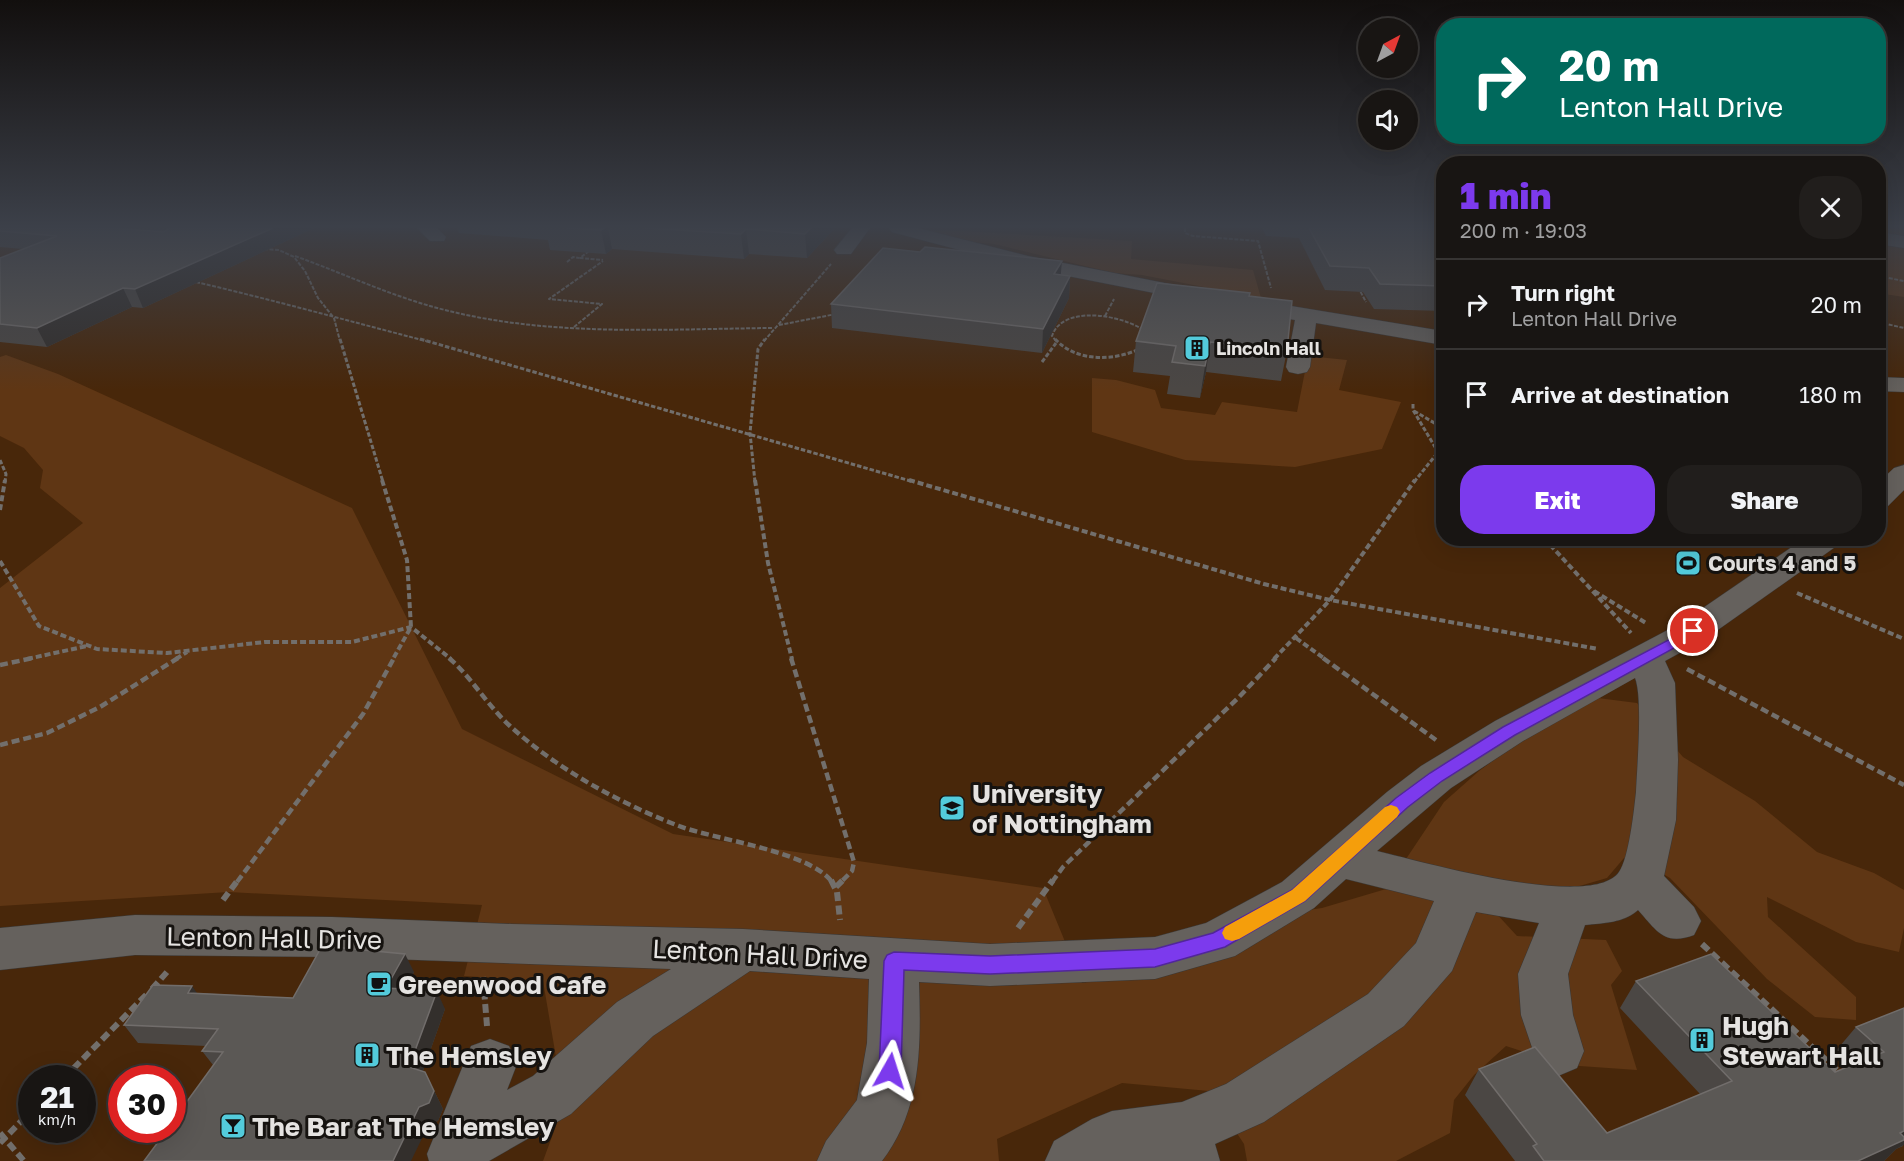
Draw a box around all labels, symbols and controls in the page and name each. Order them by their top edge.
north arrow [1358,18,1418,78]
map controls [1358,18,1418,150]
text: 20 m [1559,40,1659,90]
icon: right [1460,42,1538,120]
button: sound [1358,90,1418,150]
text: Lenton Hall Drive [1559,91,1783,123]
text: 1 min [1460,174,1551,217]
button: close [1799,176,1862,239]
text: 200 m · 19:03 [1460,218,1587,242]
text: Turn right [1511,279,1615,306]
icon: right [1460,288,1493,321]
text: 20 m [1811,291,1862,318]
text: Lenton Hall Drive [1511,306,1677,330]
building icon: Lincoln Hall [1182,333,1212,363]
place label: Lincoln Hall [1216,337,1321,359]
icon: arrive [1460,378,1493,411]
text: Arrive at destination [1511,381,1729,408]
text: 180 m [1799,381,1862,408]
button: Exit [1460,465,1655,534]
button: Share [1667,465,1862,534]
sports icon: Courts 4 and 5 [1673,548,1703,578]
place label: Courts 4 and 5 [1708,550,1856,576]
pin [1667,605,1718,656]
icon: arrive [1676,614,1709,647]
place label: University of Nottingham [972,778,1152,839]
school or university icon: University of Nottingham [937,793,967,823]
street label: Lenton Hall Drive [166,921,382,955]
street label: Lenton Hall Drive [651,933,869,975]
cafe icon: Greenwood Cafe [364,969,394,999]
place label: Greenwood Cafe [398,969,606,1000]
place label: Hugh Stewart Hall [1722,1010,1881,1071]
building icon: Hugh Stewart Hall [1687,1025,1717,1055]
position arrow [858,1039,922,1103]
building icon: The Hemsley [352,1040,382,1070]
place label: The Hemsley [386,1040,552,1071]
speed limit sign: 30 [108,1065,186,1143]
text: 21 [40,1079,74,1115]
text: km/h [38,1110,76,1128]
bar icon: The Bar at The Hemsley [218,1111,248,1141]
place label: The Bar at The Hemsley [252,1111,555,1142]

